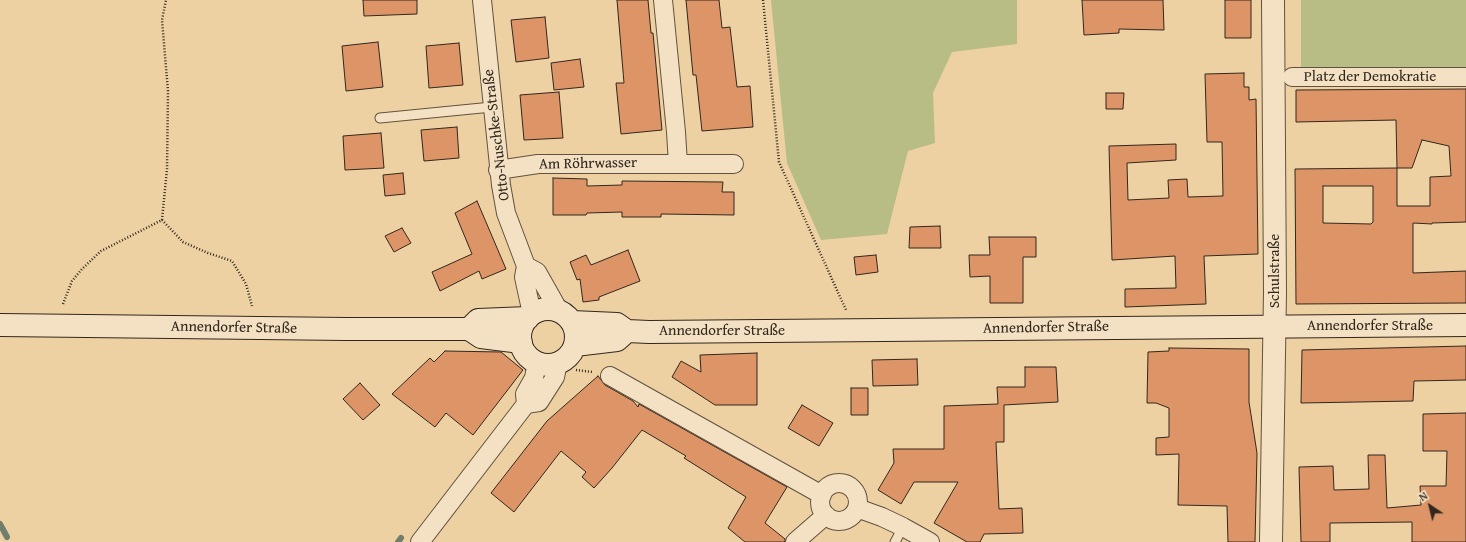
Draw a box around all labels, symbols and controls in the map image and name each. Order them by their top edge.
street label: Otto-Nuschke-Straße [480,68,514,202]
street label: Platz der Demokratie [1304,68,1436,86]
street label: Am Röhrwasser [539,154,637,174]
street label: Schulstraße [1266,234,1284,308]
street label: Annendorfer Straße [1307,317,1433,335]
street label: Annendorfer Straße [171,318,297,338]
street label: Annendorfer Straße [983,318,1109,338]
street label: Annendorfer Straße [659,322,785,340]
north arrow [1410,486,1450,526]
text: N [1416,488,1431,505]

